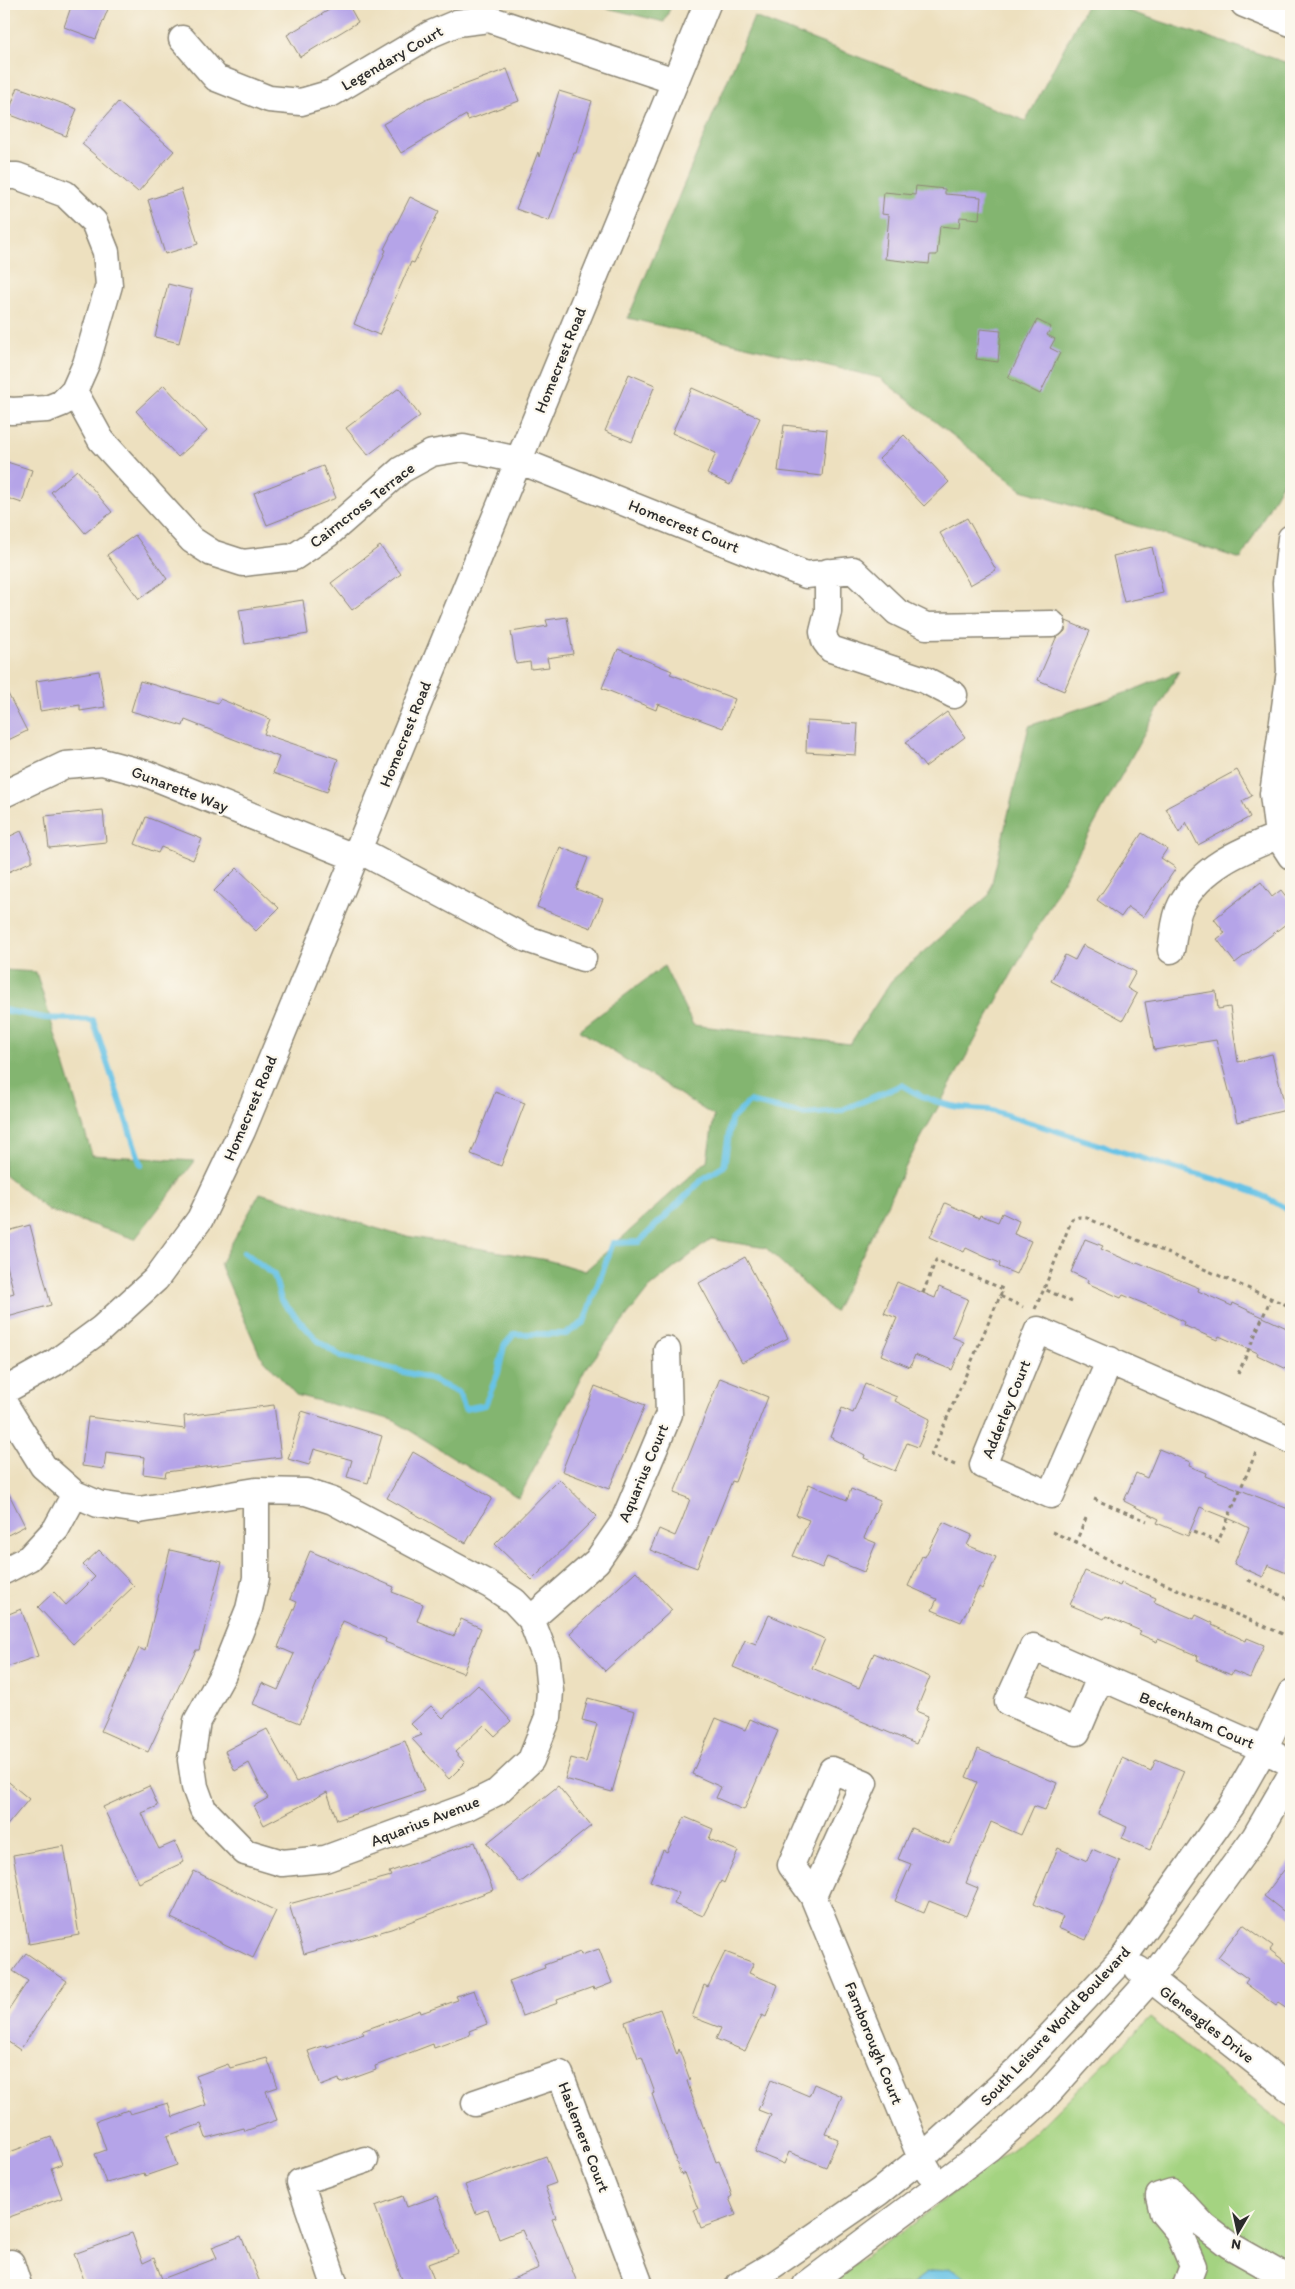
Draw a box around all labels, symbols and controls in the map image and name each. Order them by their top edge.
street label: Legendary Court [338,21,446,95]
street label: Homecrest Road [530,304,590,416]
street label: Cairncross Terrace [306,458,419,552]
street label: Homecrest Court [626,495,742,557]
street label: Homecrest Road [375,678,435,790]
street label: Gunarette Way [129,762,232,816]
street label: Homecrest Road [219,1052,281,1164]
street label: Adderley Court [978,1357,1034,1461]
street label: Aquarius Court [614,1421,672,1525]
street label: Beckenham Court [1137,1687,1257,1753]
street label: Aquarius Avenue [368,1792,482,1850]
street label: South Leisure World Boulevard [976,1942,1134,2110]
street label: Farnborough Court [841,1979,907,2107]
street label: Gleneagles Drive [1156,1981,1258,2067]
street label: Haslemere Court [554,2079,614,2195]
north arrow [1212,2206,1262,2256]
text: N [1230,2235,1242,2253]

